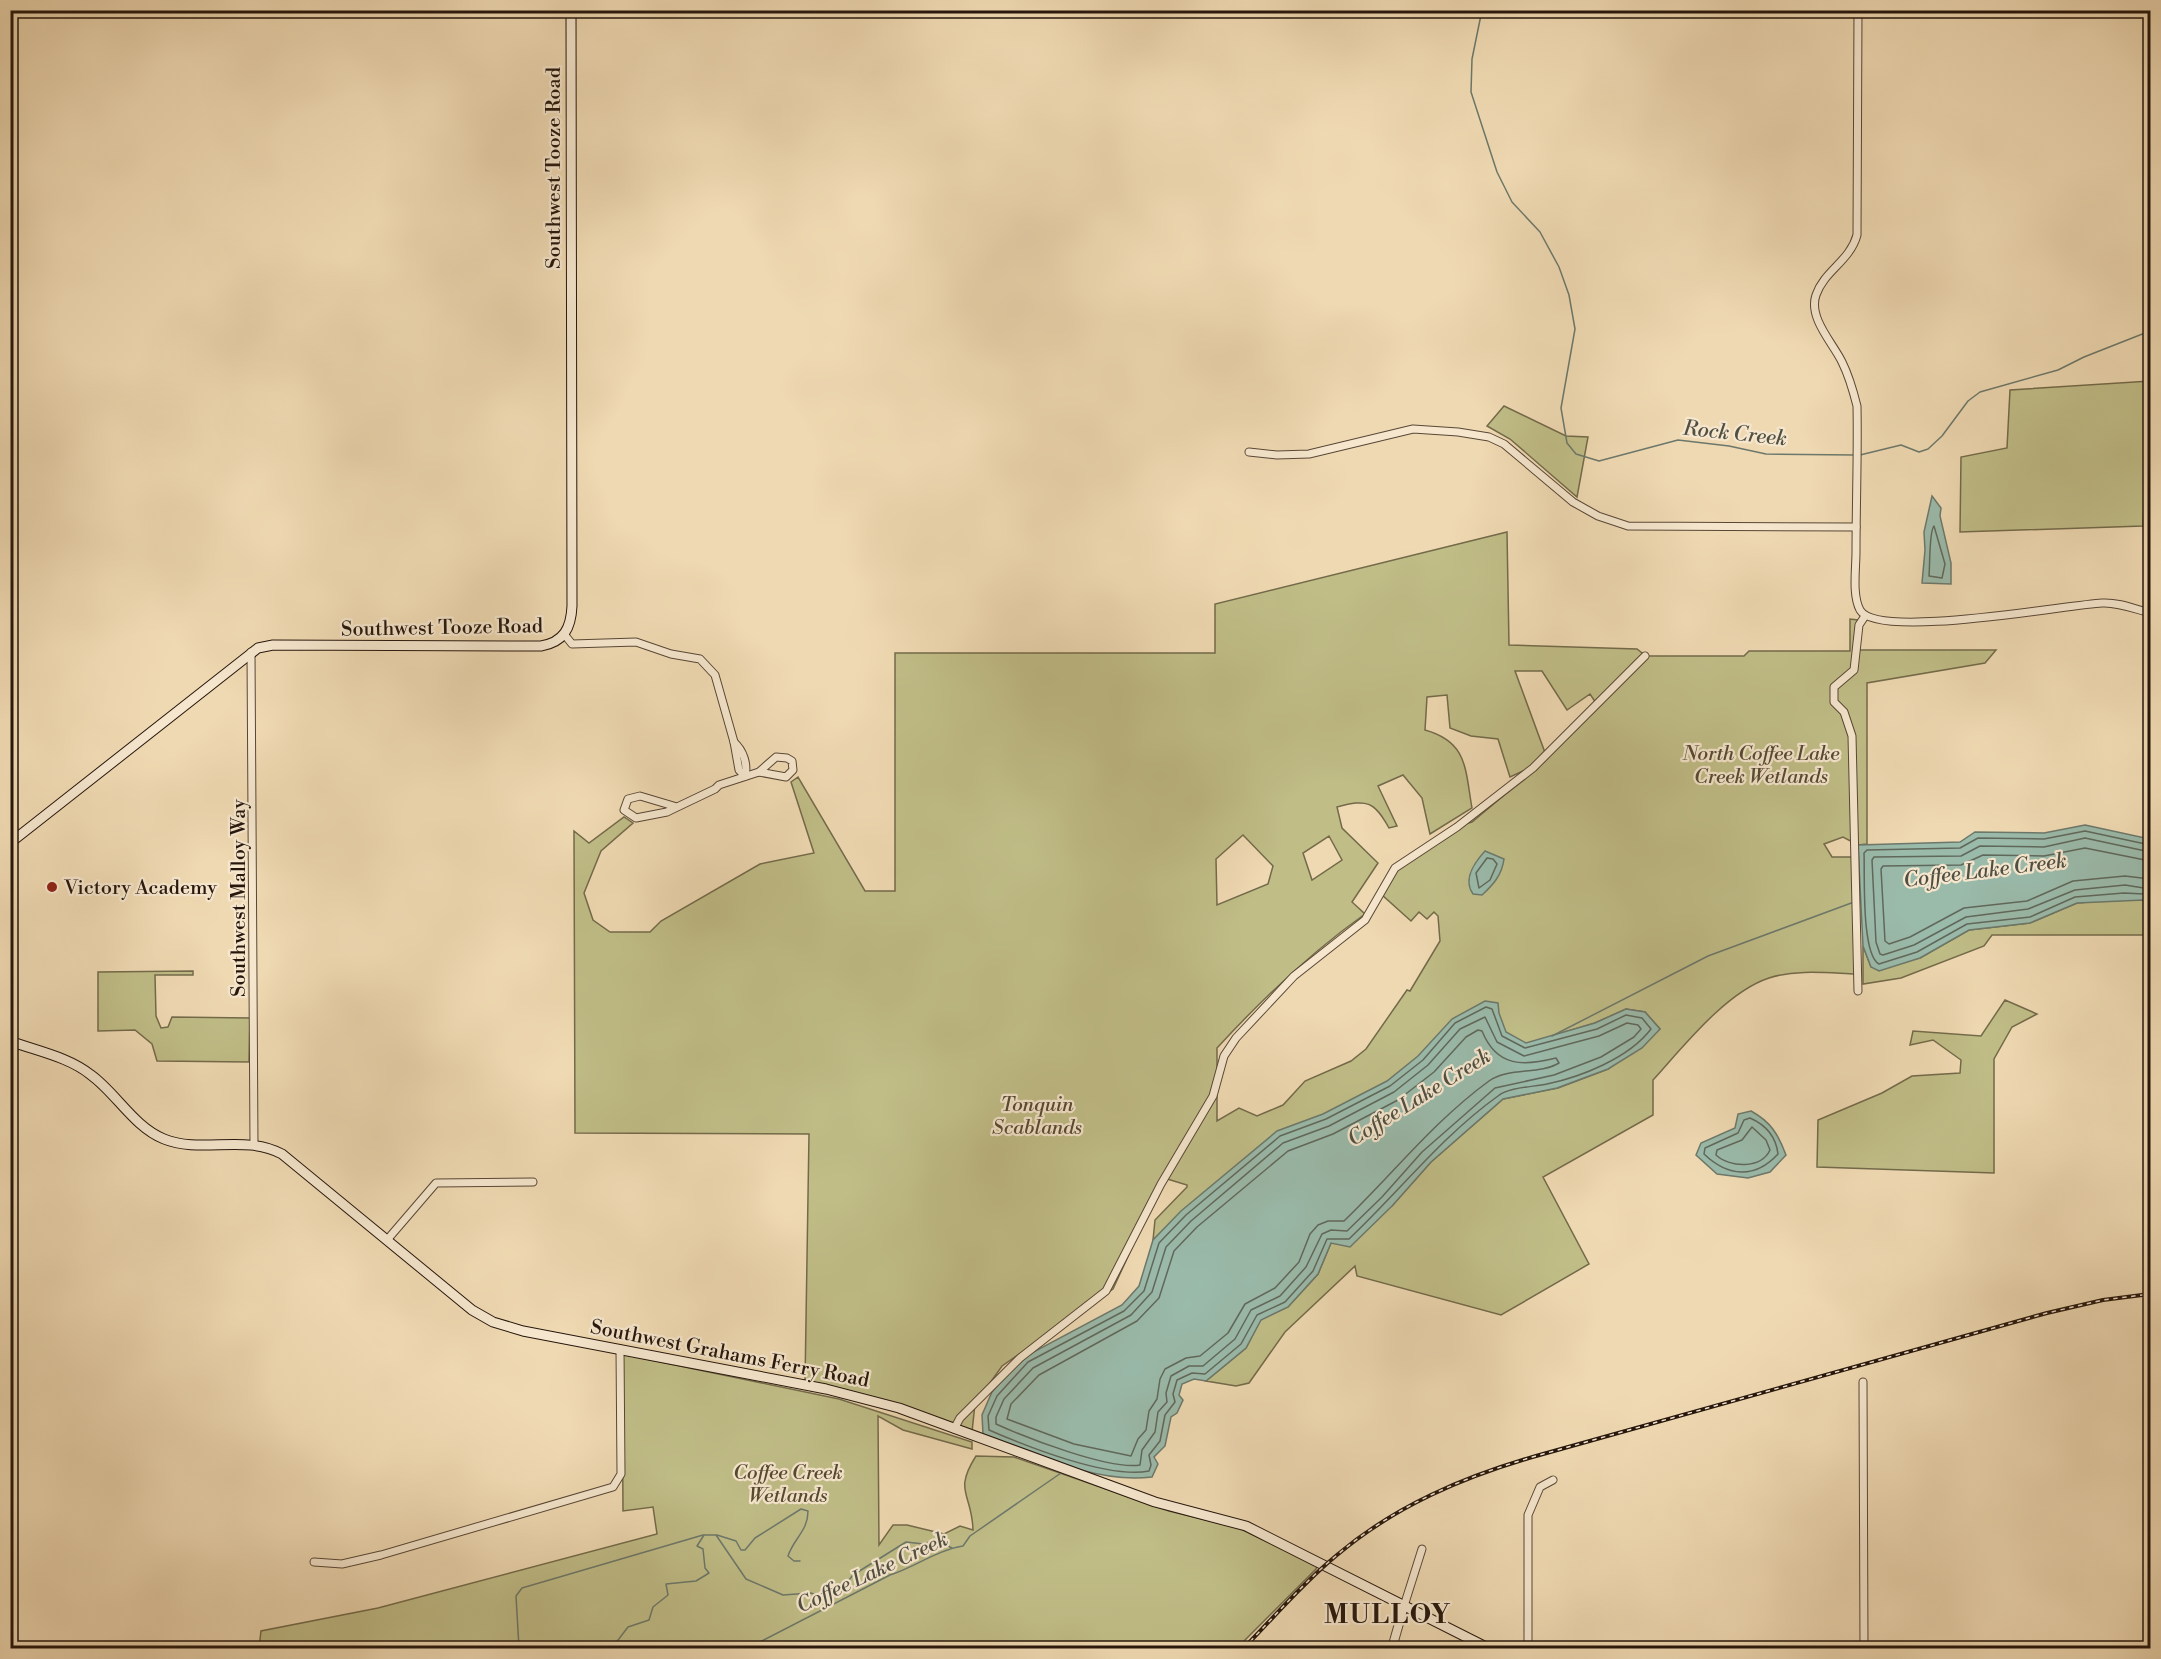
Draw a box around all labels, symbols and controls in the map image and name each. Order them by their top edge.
street label: Southwest Tooze Road [542,66,567,269]
water label: Rock Creek [1681,416,1788,452]
street label: Southwest Tooze Road [341,614,544,643]
park label: North Coffee Lake Creek Wetlands [1681,742,1840,790]
street label: Southwest Malloy Way [227,799,252,997]
water label: Coffee Lake Creek [1902,848,2068,894]
place label: Victory Academy [63,876,217,901]
marker: Victory Academy [45,880,59,894]
water label: Coffee Lake Creek [1343,1043,1496,1152]
park label: Tonquin Scablands [992,1093,1082,1141]
street label: Southwest Grahams Ferry Road [588,1315,872,1394]
park label: Coffee Creek Wetlands [733,1461,843,1509]
water label: Coffee Lake Creek [793,1526,952,1619]
district label: MULLOY [1324,1599,1452,1631]

